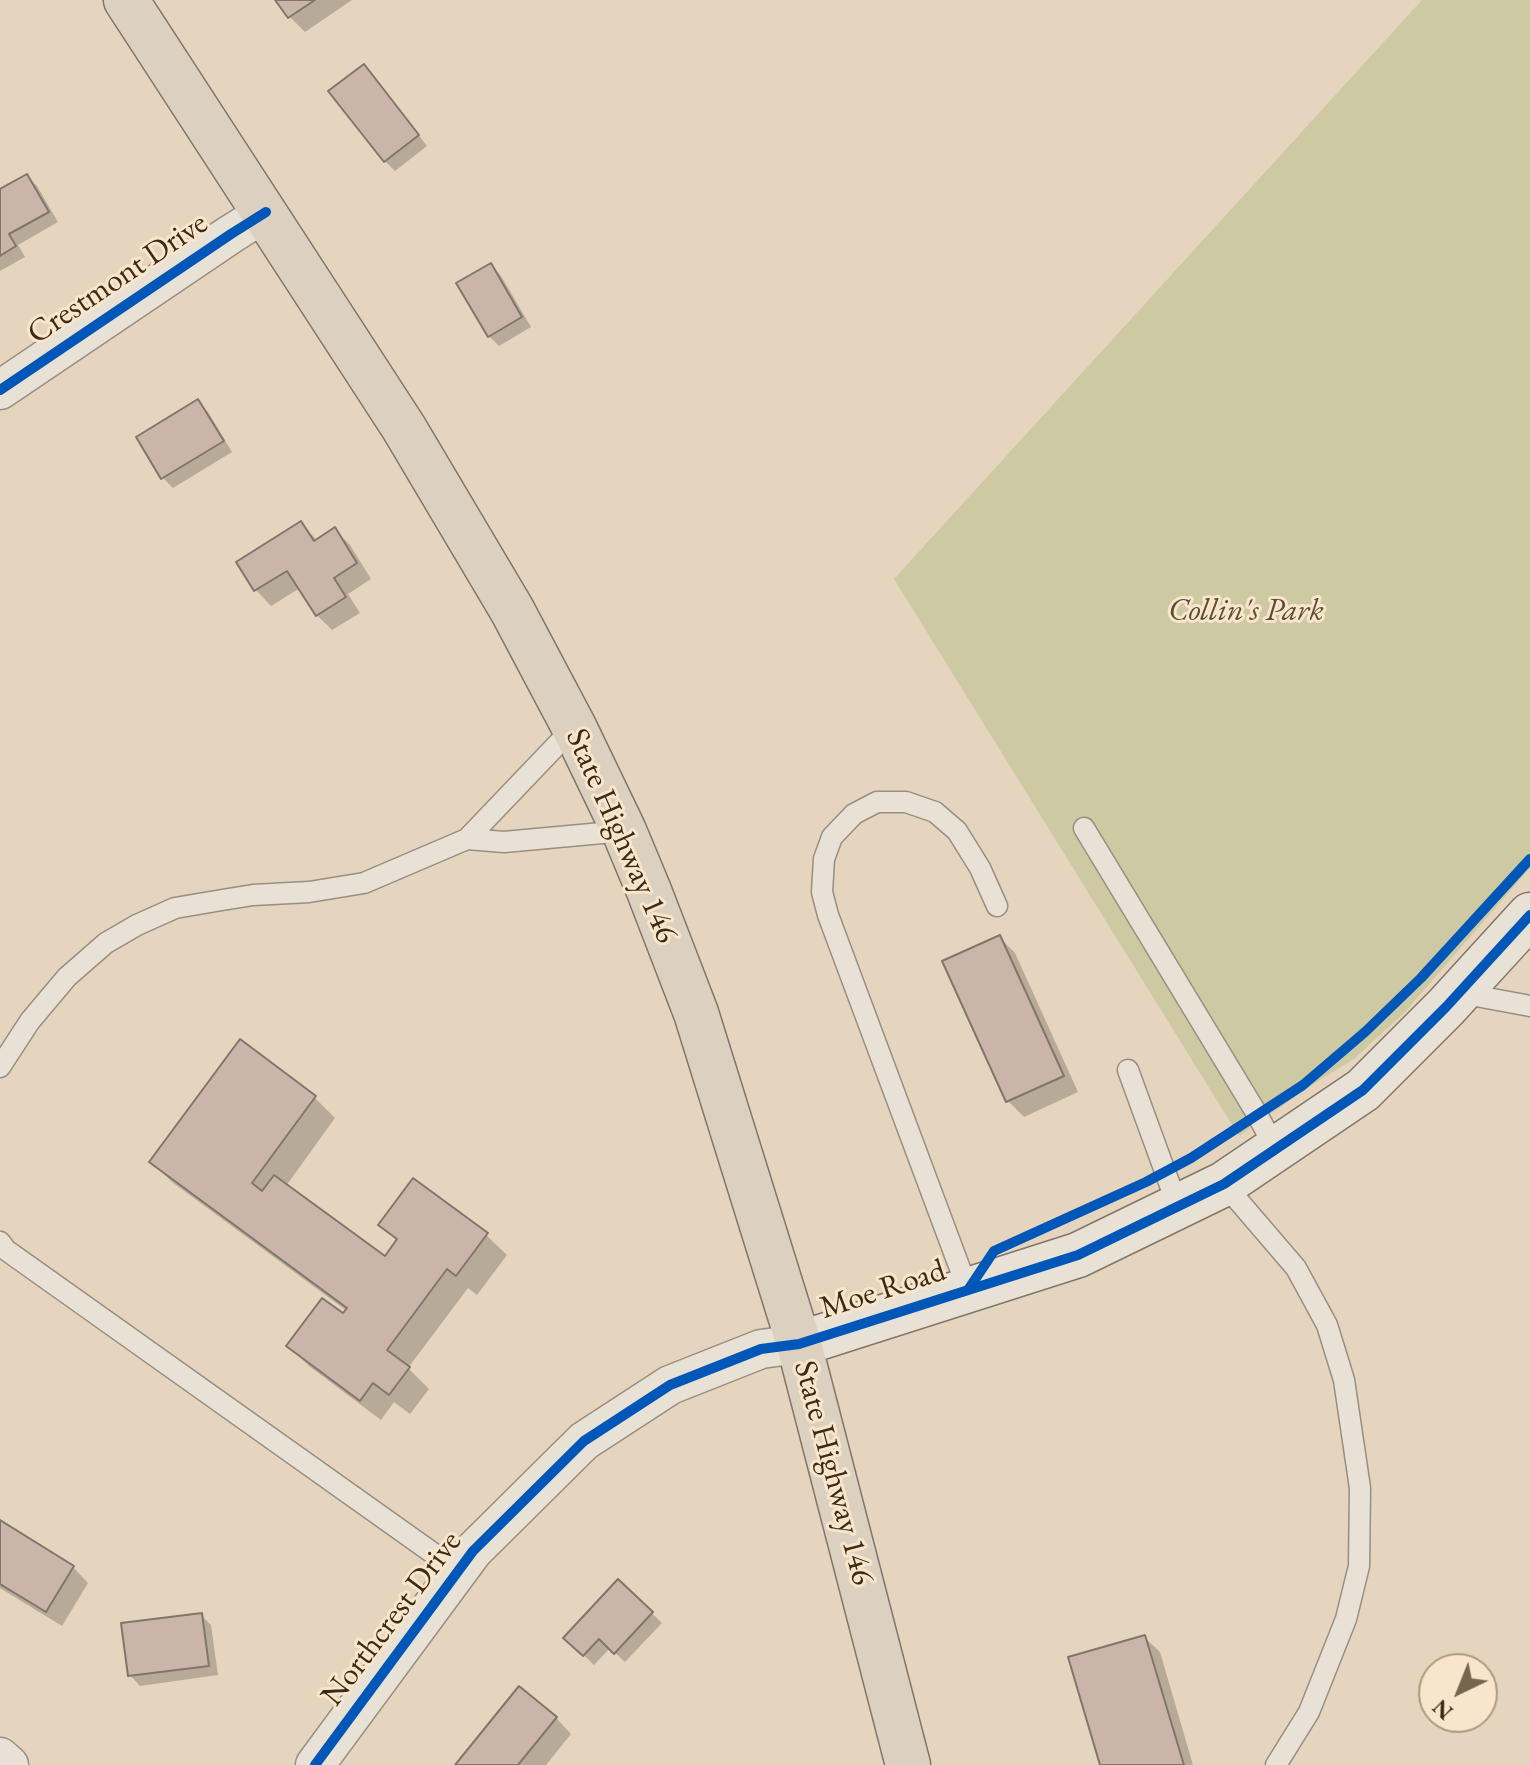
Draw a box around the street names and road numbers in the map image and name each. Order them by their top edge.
street label: Crestmont Drive [21,205,215,353]
street label: State Highway 146 [557,723,685,949]
street label: Moe Road [815,1252,951,1328]
street label: State Highway 146 [785,1357,881,1589]
street label: Northcrest Drive [314,1524,470,1714]

